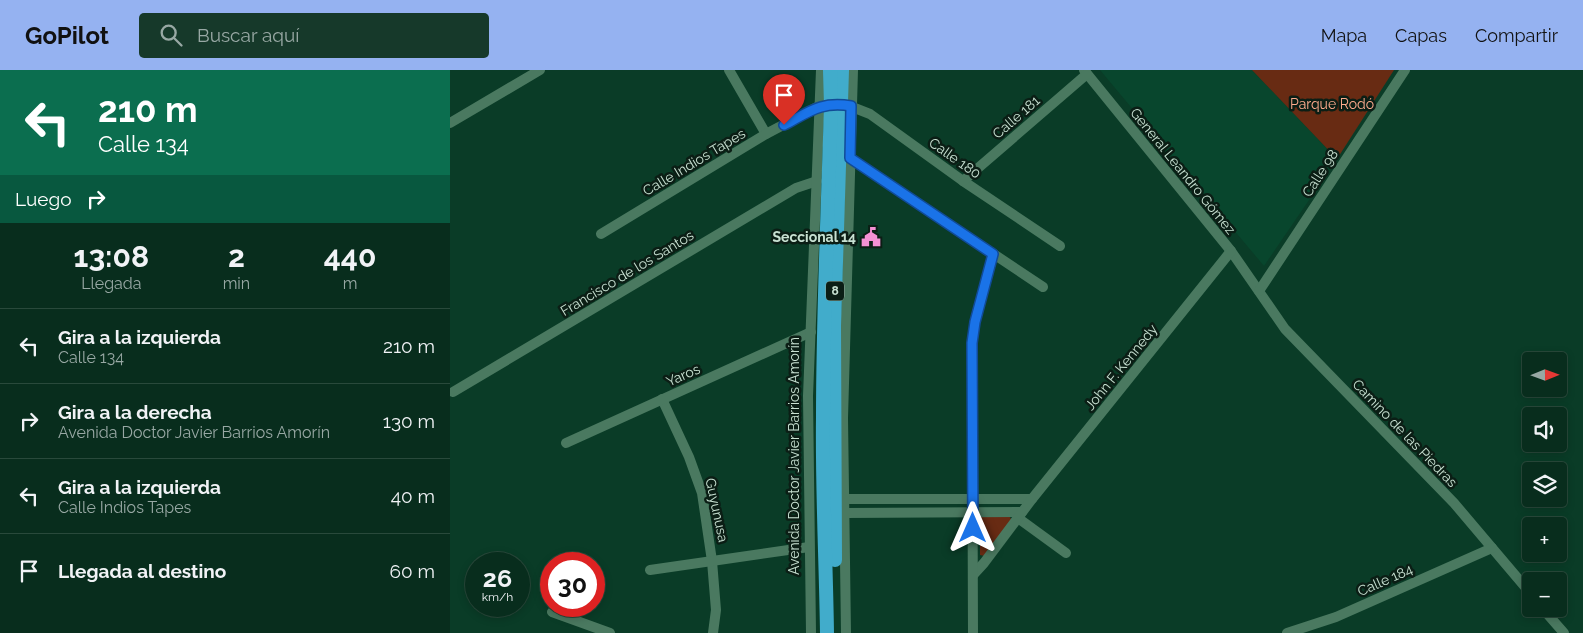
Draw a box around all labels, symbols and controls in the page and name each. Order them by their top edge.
search box [139,13,489,58]
text: GoPilot [25,21,109,50]
icon: search [157,21,185,49]
text: Buscar aquí [197,24,299,46]
text: Mapa [1321,25,1367,46]
text: Capas [1395,25,1447,46]
text: Compartir [1475,25,1558,46]
pin [763,74,805,125]
icon: arrive [770,81,798,109]
text: 210 m [98,89,198,130]
icon: left [15,90,80,155]
street label: Calle 181 [989,92,1043,142]
park label: Parque Rodó [1290,96,1374,112]
street label: General Leandro Gómez [1127,105,1239,237]
street label: Calle Indios Tapes [640,125,748,199]
text: Calle 134 [98,131,189,157]
street label: Calle 180 [926,134,984,182]
street label: Calle 98 [1299,146,1341,200]
icon: right [82,185,110,213]
text: Luego [15,188,72,210]
public building icon: Seccional 14 [860,226,882,248]
street label: Francisco de los Santos [558,227,697,319]
place label: Seccional 14 [772,229,856,245]
text: 13:08 [74,239,149,274]
text: 2 [228,239,245,274]
text: 440 [324,239,376,274]
text: Llegada [81,274,142,293]
text: min [223,274,250,293]
text: m [343,274,357,293]
road number: 8 [826,282,844,300]
street label: John F. Kennedy [1082,321,1161,413]
text: Gira a la izquierda [58,326,221,348]
icon: left [15,332,43,360]
text: 210 m [383,335,435,357]
street label: Avenida Doctor Javier Barrios Amorín [786,337,802,575]
text: Calle 134 [58,348,124,367]
north arrow [1522,352,1568,398]
map controls [1522,352,1567,617]
street label: Yaros [664,360,703,389]
street label: Camino de las Piedras [1349,376,1461,490]
text: Gira a la derecha [58,401,212,423]
icon: right [15,407,43,435]
button: sound [1522,407,1567,452]
text: 130 m [383,410,435,432]
text: Avenida Doctor Javier Barrios Amorín [58,423,330,442]
button: layers [1522,462,1567,507]
text: Gira a la izquierda [58,476,221,498]
street label: Guyunusa [702,476,732,544]
icon: left [15,482,43,510]
text: 40 m [391,485,435,507]
text: Calle Indios Tapes [58,498,191,517]
position arrow [946,501,998,553]
button: + [1522,517,1567,562]
speed limit sign: 30 [540,552,605,617]
icon: arrive [15,557,43,585]
text: Llegada al destino [58,560,226,582]
text: 60 m [390,560,435,582]
street label: Calle 184 [1355,561,1415,599]
text: 26 [483,563,512,593]
button: − [1522,572,1567,617]
text: km/h [482,590,513,604]

